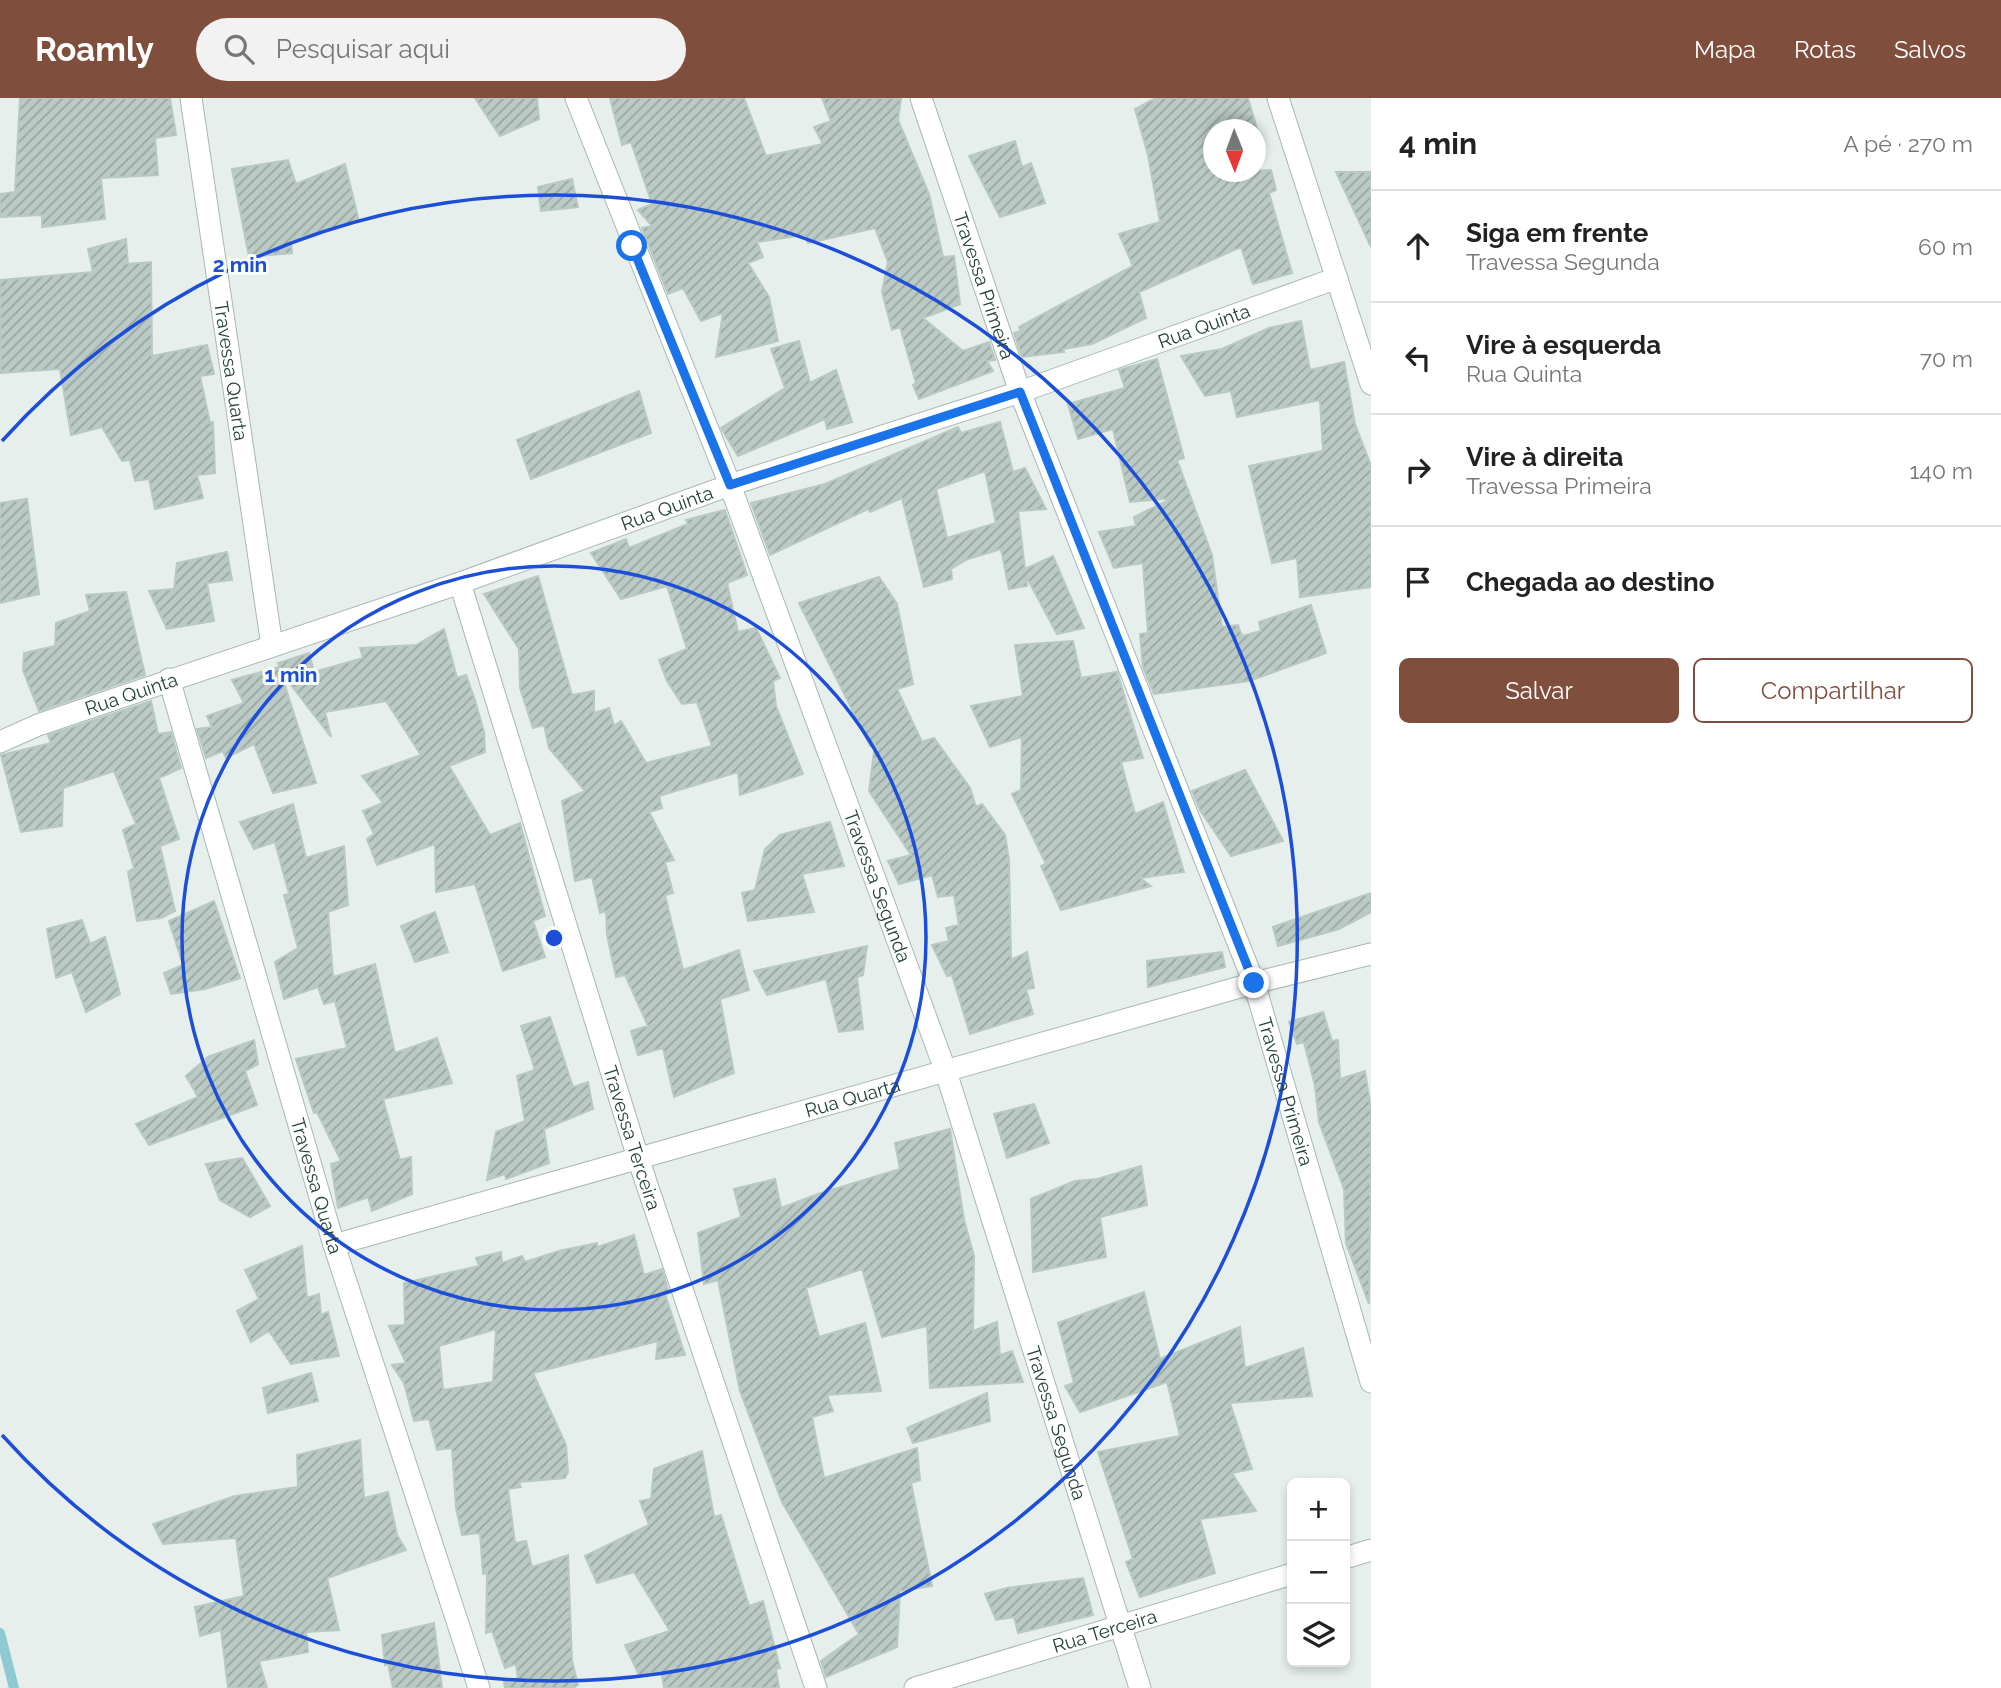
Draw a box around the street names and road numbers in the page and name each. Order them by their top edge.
street label: Travessa Primeira [949,209,1019,362]
street label: Rua Quinta [1155,299,1253,353]
street label: Travessa Quarta [210,300,253,442]
street label: Rua Quinta [618,481,716,535]
street label: Rua Quinta [82,668,180,719]
street label: Travessa Segunda [840,807,916,965]
street label: Travessa Primeira [1254,1015,1318,1168]
street label: Travessa Terceira [599,1063,666,1213]
street label: Rua Quarta [802,1073,903,1121]
street label: Travessa Quarta [287,1115,347,1257]
street label: Travessa Segunda [1022,1343,1091,1503]
street label: Rua Terceira [1050,1605,1159,1657]

